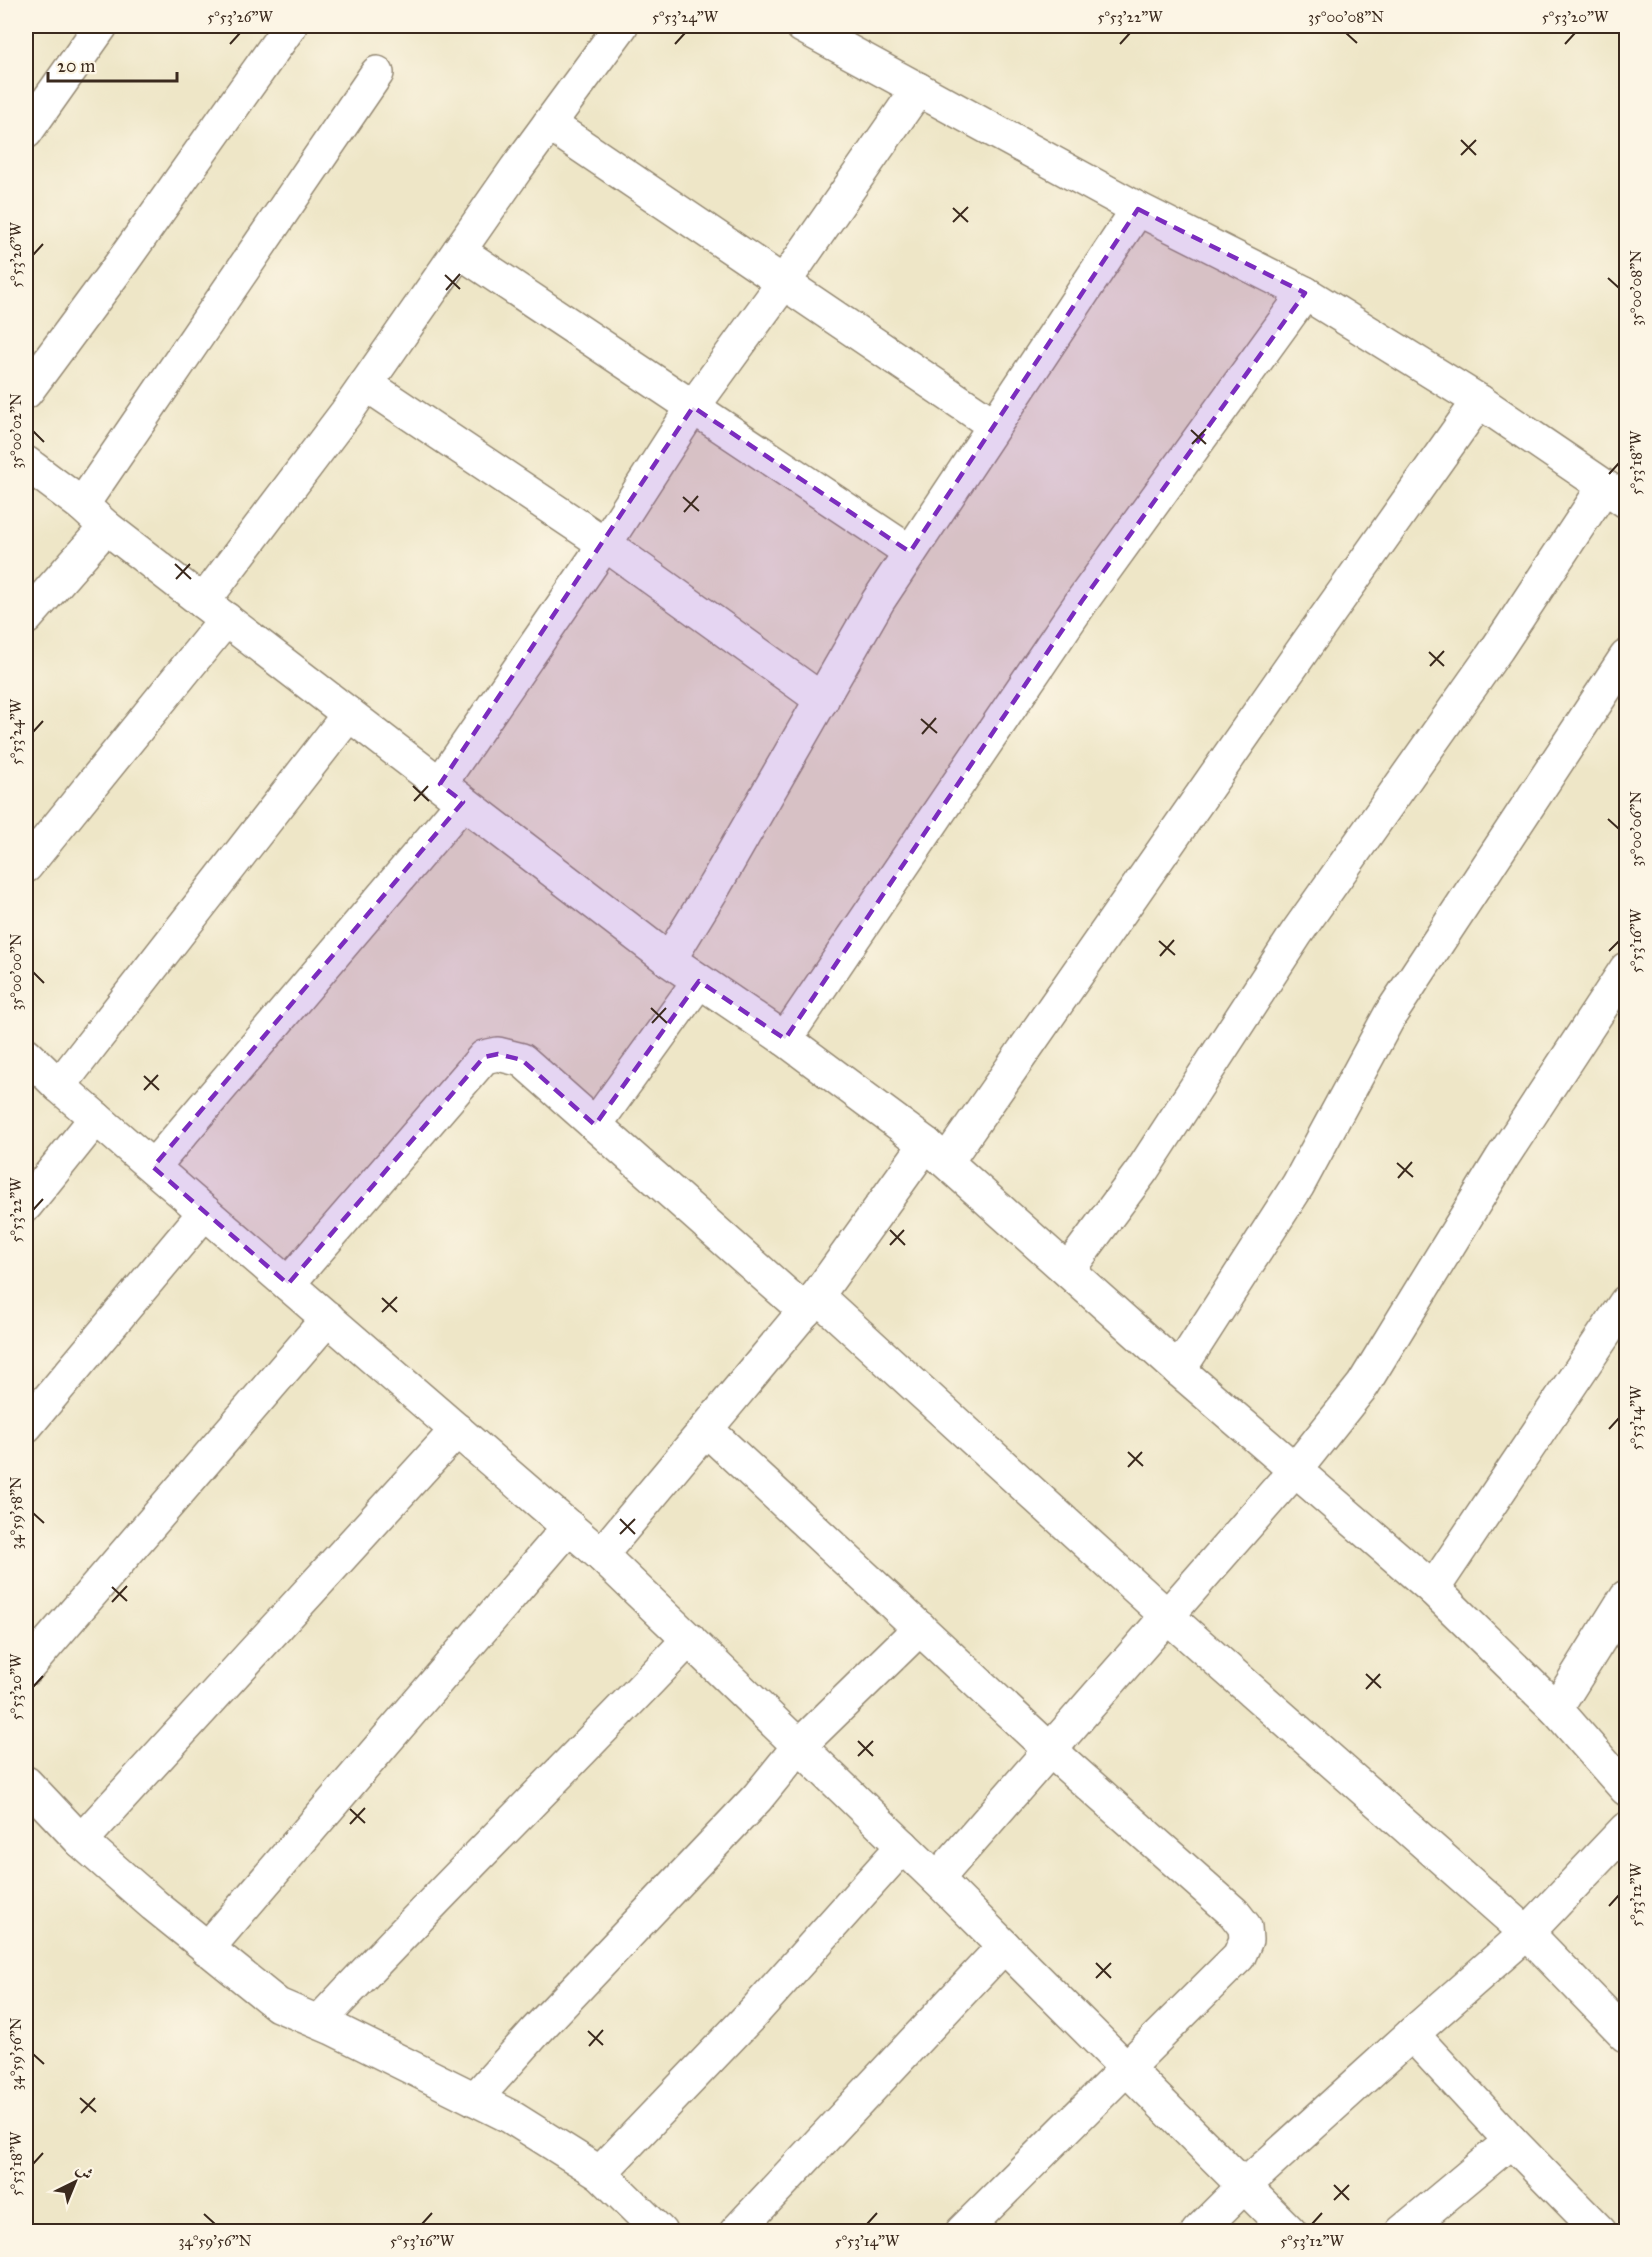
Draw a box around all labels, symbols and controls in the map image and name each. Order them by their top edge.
text: 5°53'26"W [207,8,273,26]
text: 5°53'24"W [652,8,719,26]
text: 5°53'22"W [1097,8,1163,26]
text: 35°00'08"N [1308,8,1384,26]
text: 5°53'20"W [1542,8,1609,26]
scale bar [48,45,177,83]
text: 20 m [57,55,95,77]
text: 5°53'26"W [7,222,25,288]
text: 35°00'08"N [1627,250,1645,326]
text: 35°00'02"N [7,393,25,469]
text: 5°53'18"W [1627,430,1645,495]
text: 5°53'24"W [7,698,25,765]
text: 35°00'06"N [1627,791,1645,867]
text: 5°53'16"W [1627,908,1645,973]
text: 35°00'00"N [7,933,25,1010]
text: 5°53'22"W [7,1177,25,1243]
text: 5°53'14"W [1627,1385,1645,1450]
text: 34°59'58"N [7,1476,25,1550]
text: 5°53'20"W [7,1653,25,1720]
text: 5°53'12"W [1627,1862,1645,1927]
text: 34°59'56"N [7,2017,25,2090]
text: 5°53'18"W [7,2131,25,2196]
north arrow [45,2152,105,2212]
text: ش [73,2159,97,2184]
text: 34°59'56"N [179,2232,252,2250]
text: 5°53'16"W [390,2232,455,2250]
text: 5°53'14"W [835,2232,900,2250]
text: 5°53'12"W [1280,2232,1345,2250]

